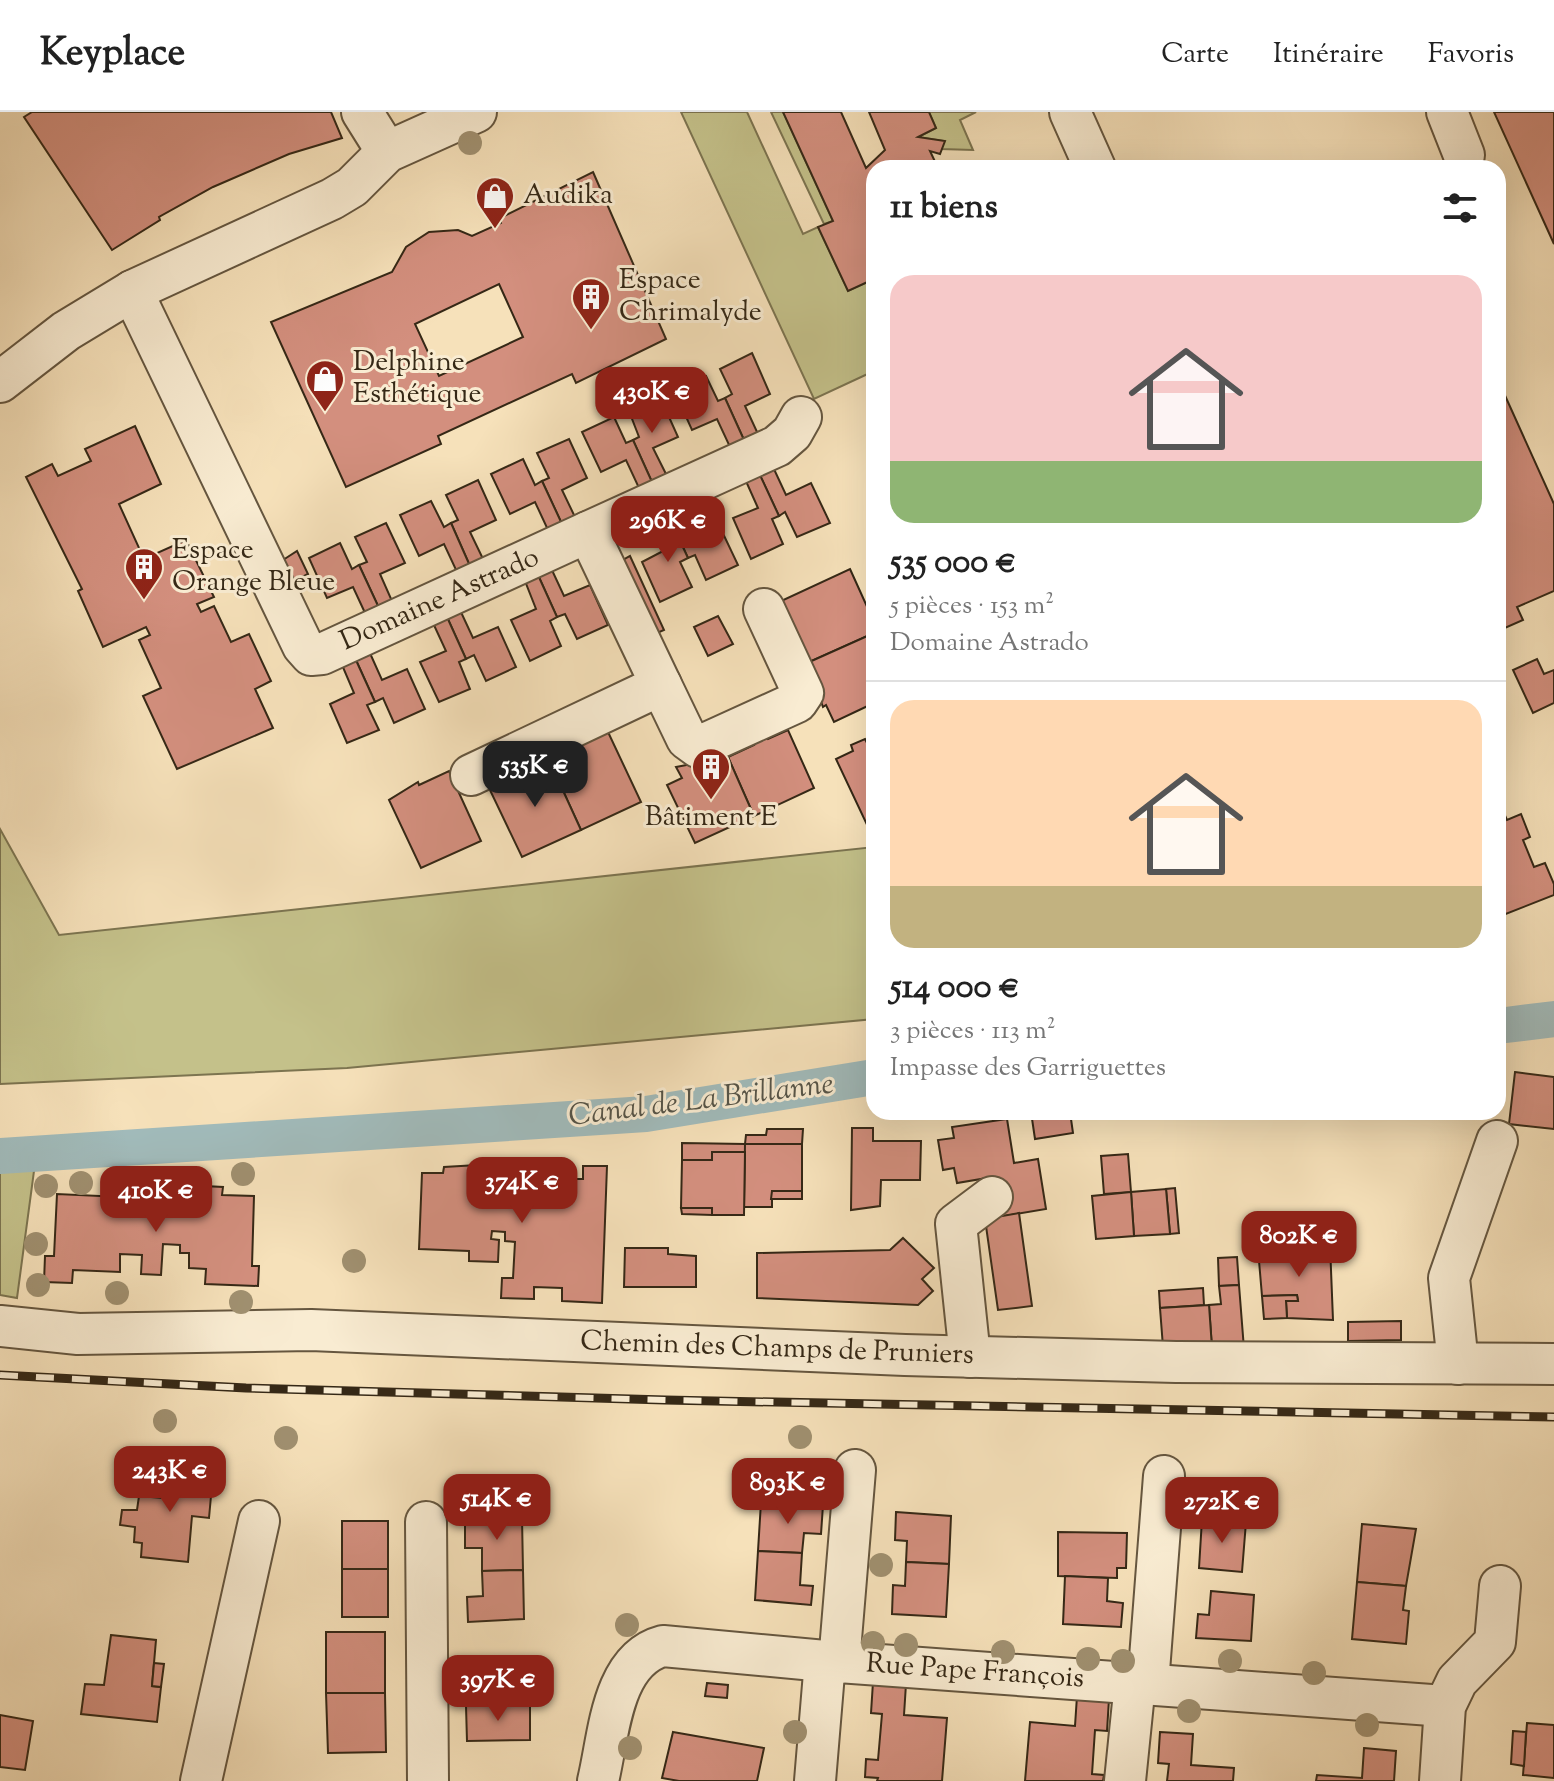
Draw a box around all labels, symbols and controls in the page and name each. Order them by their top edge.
text: Keyplace [40,28,185,82]
text: Carte [1161,35,1229,75]
text: Itinéraire [1273,35,1384,75]
text: Favoris [1428,35,1514,75]
shop icon: Audika [474,175,516,230]
place label: Audika [523,176,613,216]
text: 11 biens [890,184,998,233]
icon: filters [1438,186,1482,230]
place label: Espace Chrimalyde [619,261,762,333]
building icon: Espace Chrimalyde [570,276,612,331]
icon: home [1114,327,1258,471]
place label: Delphine Esthétique [353,343,482,415]
shop icon: Delphine Esthétique [304,358,346,413]
pin: 430K € [587,367,717,435]
text: 430K € [613,374,691,411]
pin: 296K € [603,496,733,564]
text: 296K € [629,503,707,540]
place label: Espace Orange Bleue [172,531,335,603]
street label: Domaine Astrado [334,538,546,662]
text: 535 000 € [890,539,1016,588]
building icon: Espace Orange Bleue [123,546,165,601]
text: 5 pièces · 153 m² [890,588,1054,625]
text: Domaine Astrado [890,625,1089,662]
pin: 535K € [470,741,600,809]
building icon: Bâtiment E [690,746,732,801]
text: 535K € [501,748,569,785]
icon: home [1114,752,1258,896]
place label: Bâtiment E [645,798,777,838]
text: 514 000 € [890,964,1020,1013]
text: 3 pièces · 113 m² [890,1013,1056,1050]
text: Impasse des Garriguettes [890,1050,1166,1087]
water label: Canal de La Brillanne [566,1063,836,1139]
pin: 374K € [457,1157,587,1225]
text: 374K € [484,1164,560,1201]
pin: 410K € [91,1166,221,1234]
text: 410K € [118,1173,194,1210]
pin: 802K € [1234,1211,1364,1279]
text: 802K € [1260,1218,1339,1255]
street label: Chemin des Champs de Pruniers [580,1322,974,1376]
pin: 243K € [105,1446,235,1514]
text: 243K € [132,1453,208,1490]
pin: 893K € [723,1458,853,1526]
text: 893K € [750,1465,826,1502]
pin: 514K € [432,1474,562,1542]
pin: 272K € [1157,1477,1287,1545]
text: 514K € [461,1481,533,1518]
text: 272K € [1183,1484,1261,1521]
street label: Rue Pape François [865,1644,1085,1700]
pin: 397K € [433,1655,563,1723]
text: 397K € [460,1662,536,1699]

